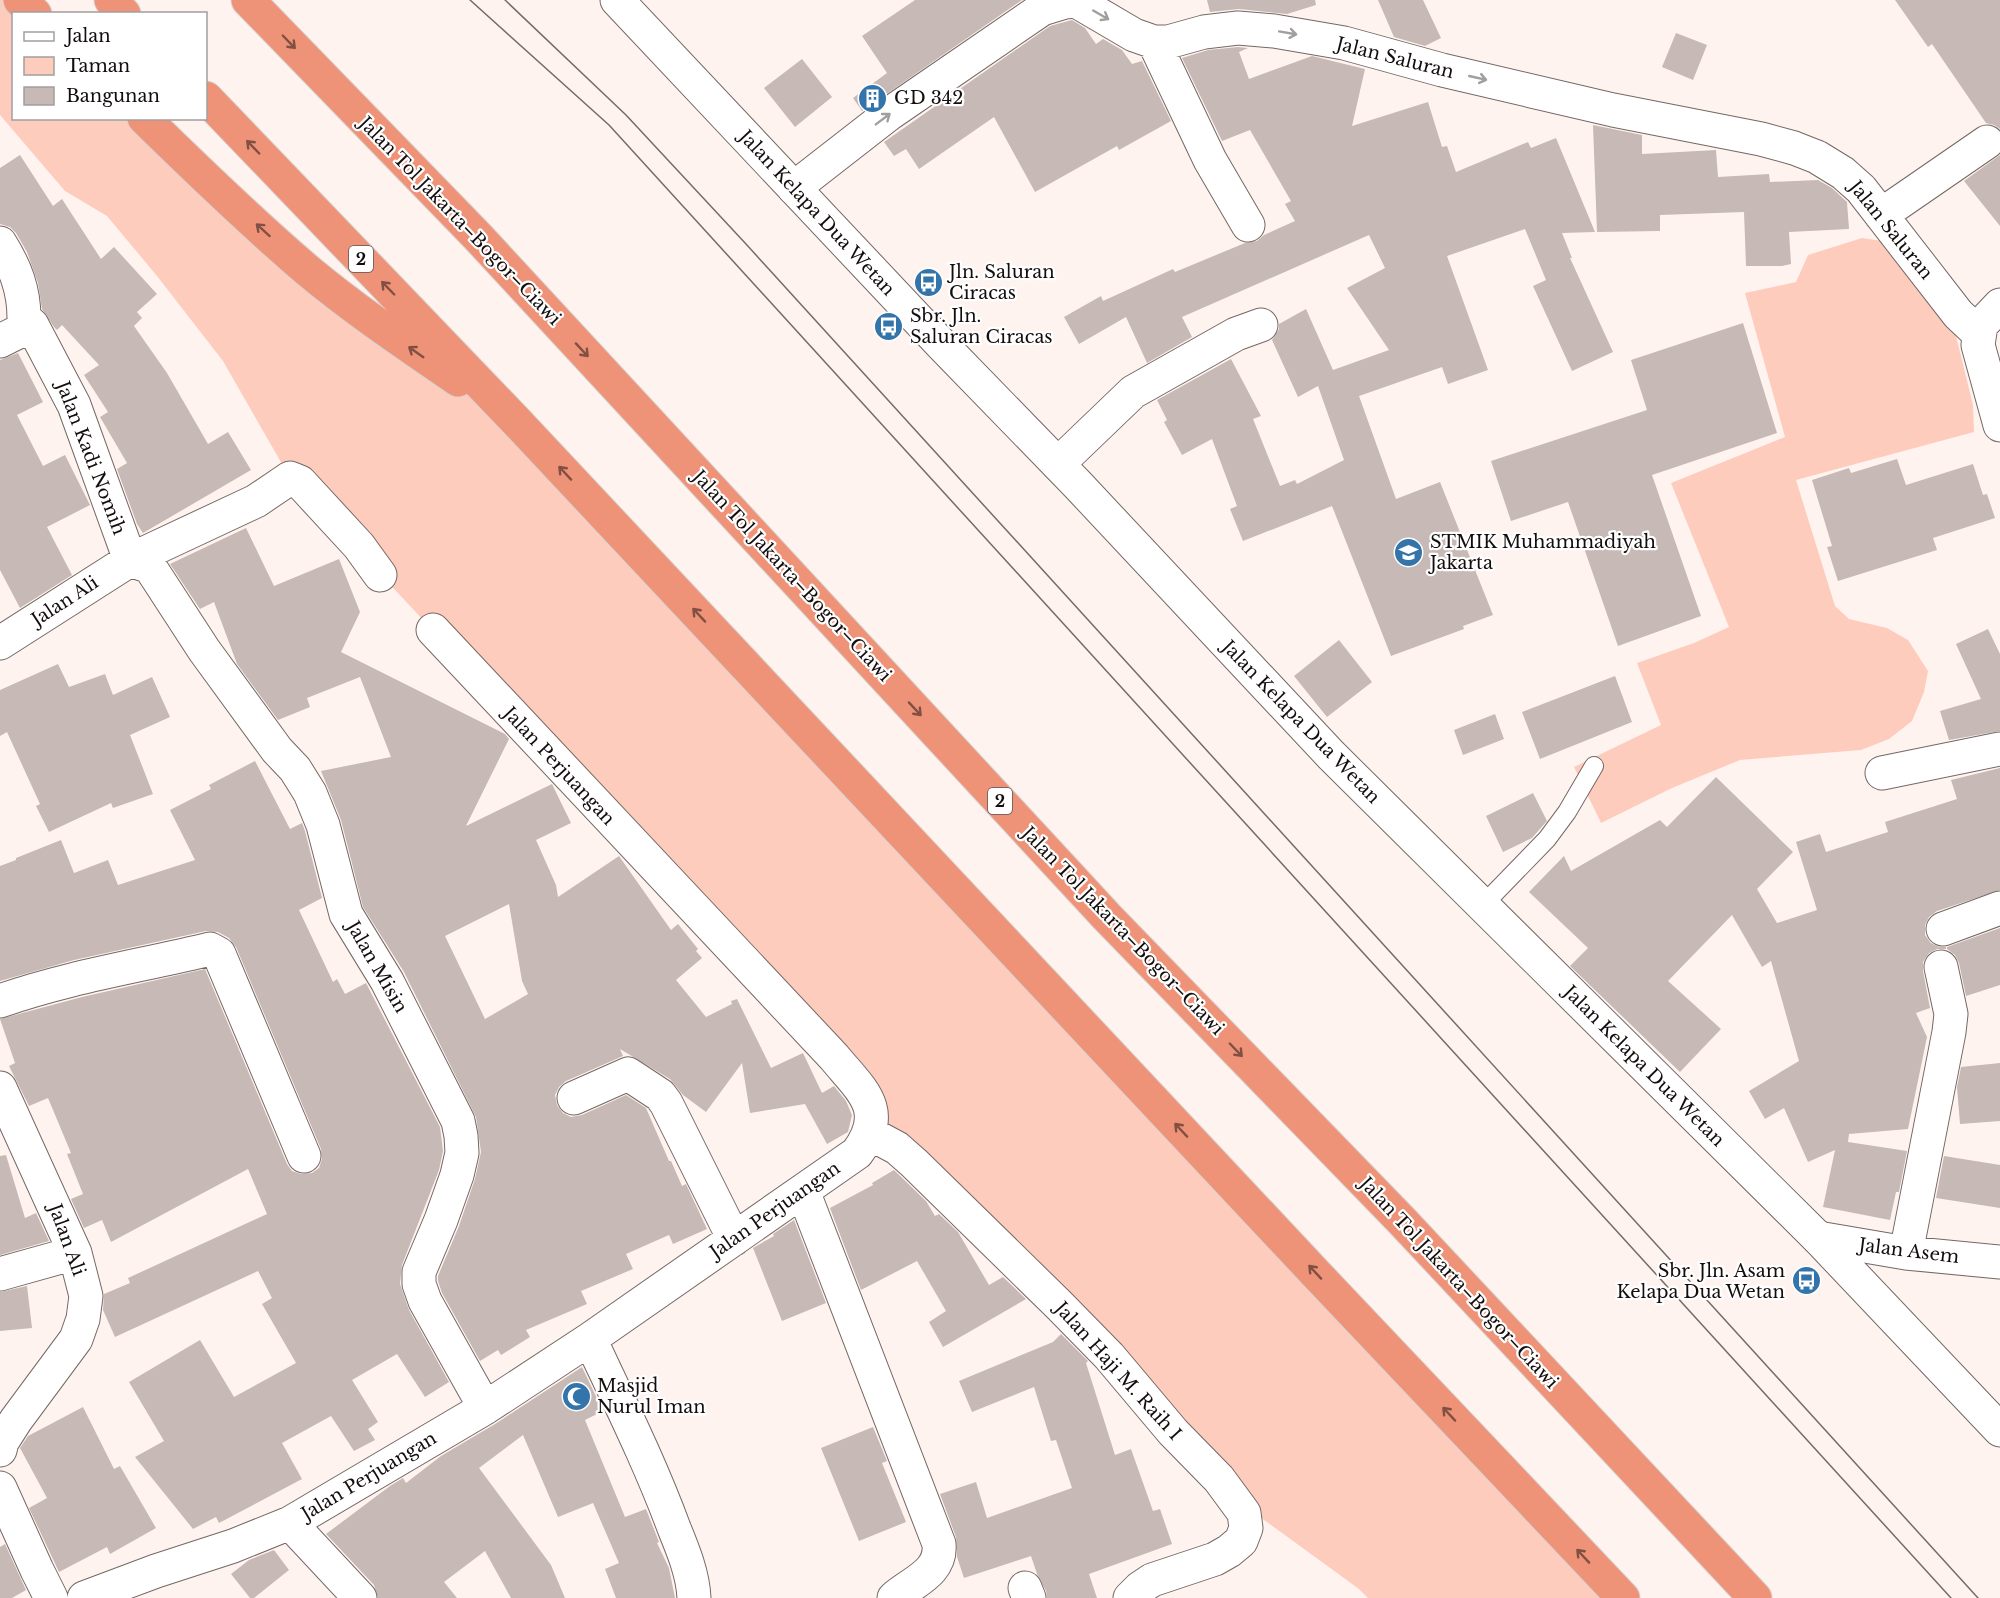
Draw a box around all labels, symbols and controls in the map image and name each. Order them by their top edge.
one-way arrow [1092,10,1109,22]
legend [12,12,207,120]
text: Jalan [64,25,111,47]
one-way arrow [1278,28,1297,39]
street label: Jalan Saluran [1332,32,1456,83]
one-way arrow [281,34,295,49]
text: Taman [66,55,130,77]
one-way arrow [1468,73,1487,85]
building icon: GD 342 [857,82,889,114]
text: Bangunan [66,85,160,107]
place label: GD 342 [894,87,963,109]
street label: Jalan Tol Jakarta–Bogor–Ciawi [353,111,566,330]
one-way arrow [874,113,890,126]
street label: Jalan Kelapa Dua Wetan [733,124,899,300]
one-way arrow [246,140,260,155]
street label: Jalan Saluran [1843,175,1937,284]
one-way arrow [256,223,271,237]
road number: 2 [349,246,373,272]
place label: Jln. Saluran Ciracas [947,261,1055,304]
bus stop icon: Jln. Saluran Ciracas [912,266,944,298]
one-way arrow [381,280,395,295]
place label: Sbr. Jln. Saluran Ciracas [910,305,1053,348]
bus stop icon: Sbr. Jln. Saluran Ciracas [873,310,905,342]
one-way arrow [575,343,590,358]
one-way arrow [408,346,425,358]
street label: Jalan Kadi Nomih [51,376,130,538]
street label: Jalan Tol Jakarta–Bogor–Ciawi [687,464,896,686]
one-way arrow [558,466,572,481]
place label: STMIK Muhammadiyah Jakarta [1428,531,1656,574]
school or university icon: STMIK Muhammadiyah Jakarta [1393,536,1425,568]
street label: Jalan Ali [26,571,102,632]
one-way arrow [691,608,706,623]
street label: Jalan Kelapa Dua Wetan [1216,634,1385,808]
street label: Jalan Perjuangan [497,701,619,830]
one-way arrow [908,701,922,716]
road number: 2 [988,788,1012,814]
street label: Jalan Tol Jakarta–Bogor–Ciawi [1016,821,1229,1040]
street label: Jalan Misin [341,915,412,1017]
street label: Jalan Kelapa Dua Wetan [1558,980,1729,1151]
one-way arrow [1228,1042,1243,1057]
one-way arrow [1174,1123,1189,1138]
street label: Jalan Perjuangan [704,1157,844,1264]
street label: Jalan Tol Jakarta–Bogor–Ciawi [1354,1171,1563,1393]
street label: Jalan Ali [43,1199,90,1279]
street label: Jalan Asem [1856,1234,1960,1268]
place label: Sbr. Jln. Asam Kelapa Dua Wetan [1617,1260,1785,1303]
one-way arrow [1308,1265,1322,1280]
bus stop icon: Sbr. Jln. Asam Kelapa Dua Wetan [1790,1265,1822,1297]
street label: Jalan Haji M. Raih I [1049,1296,1186,1445]
place label: Masjid Nurul Iman [597,1375,706,1418]
mosque icon: Masjid Nurul Iman [560,1380,592,1412]
one-way arrow [1442,1407,1456,1422]
street label: Jalan Perjuangan [296,1427,441,1526]
one-way arrow [1576,1548,1590,1563]

